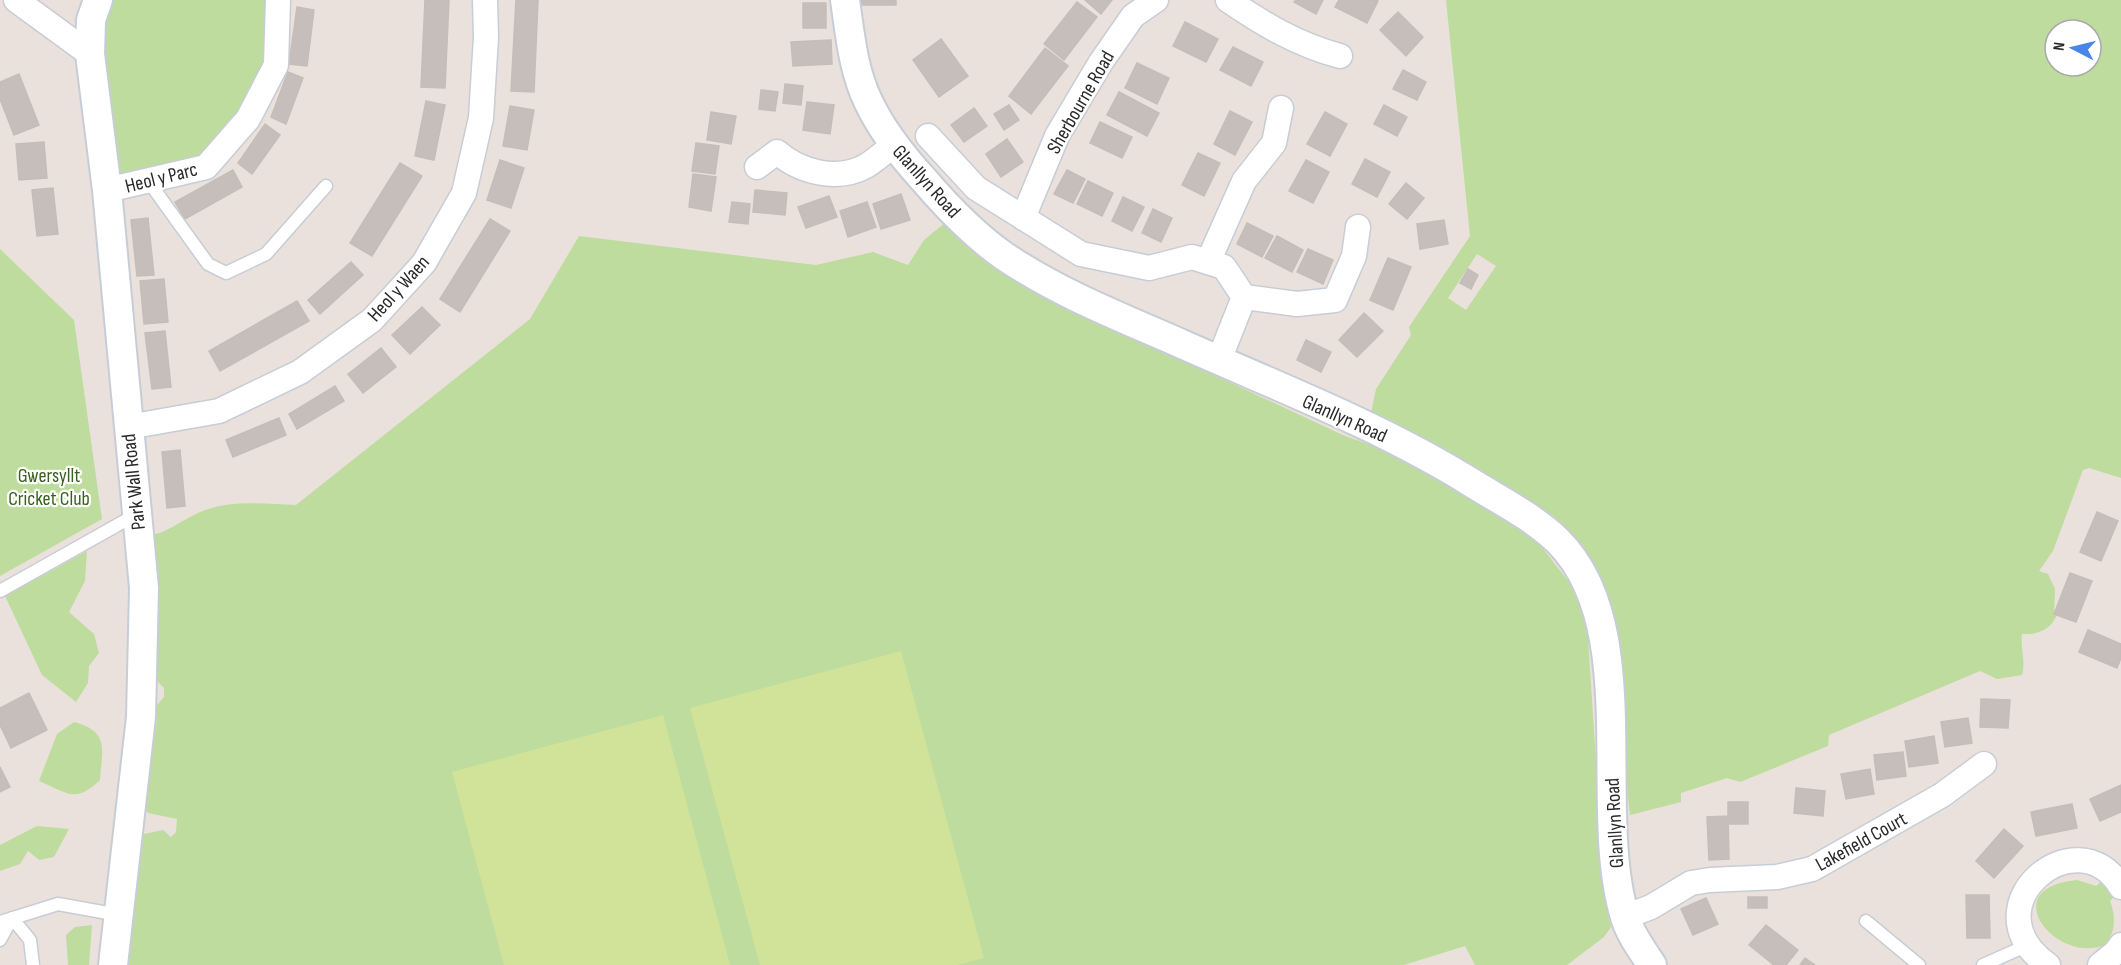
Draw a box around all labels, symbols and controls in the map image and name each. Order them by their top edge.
north arrow [2043,18,2103,78]
text: N [2050,41,2070,52]
street label: Sherbourne Road [1042,47,1120,158]
street label: Glanllyn Road [887,140,965,223]
street label: Heol y Parc [123,157,200,199]
street label: Heol y Waen [363,251,435,327]
street label: Glanllyn Road [1298,390,1391,448]
street label: Park Wall Road [117,433,151,531]
park label: Gwersyllt Cricket Club [8,464,90,511]
street label: Glanllyn Road [1601,777,1629,869]
street label: Lakefield Court [1812,807,1911,877]

